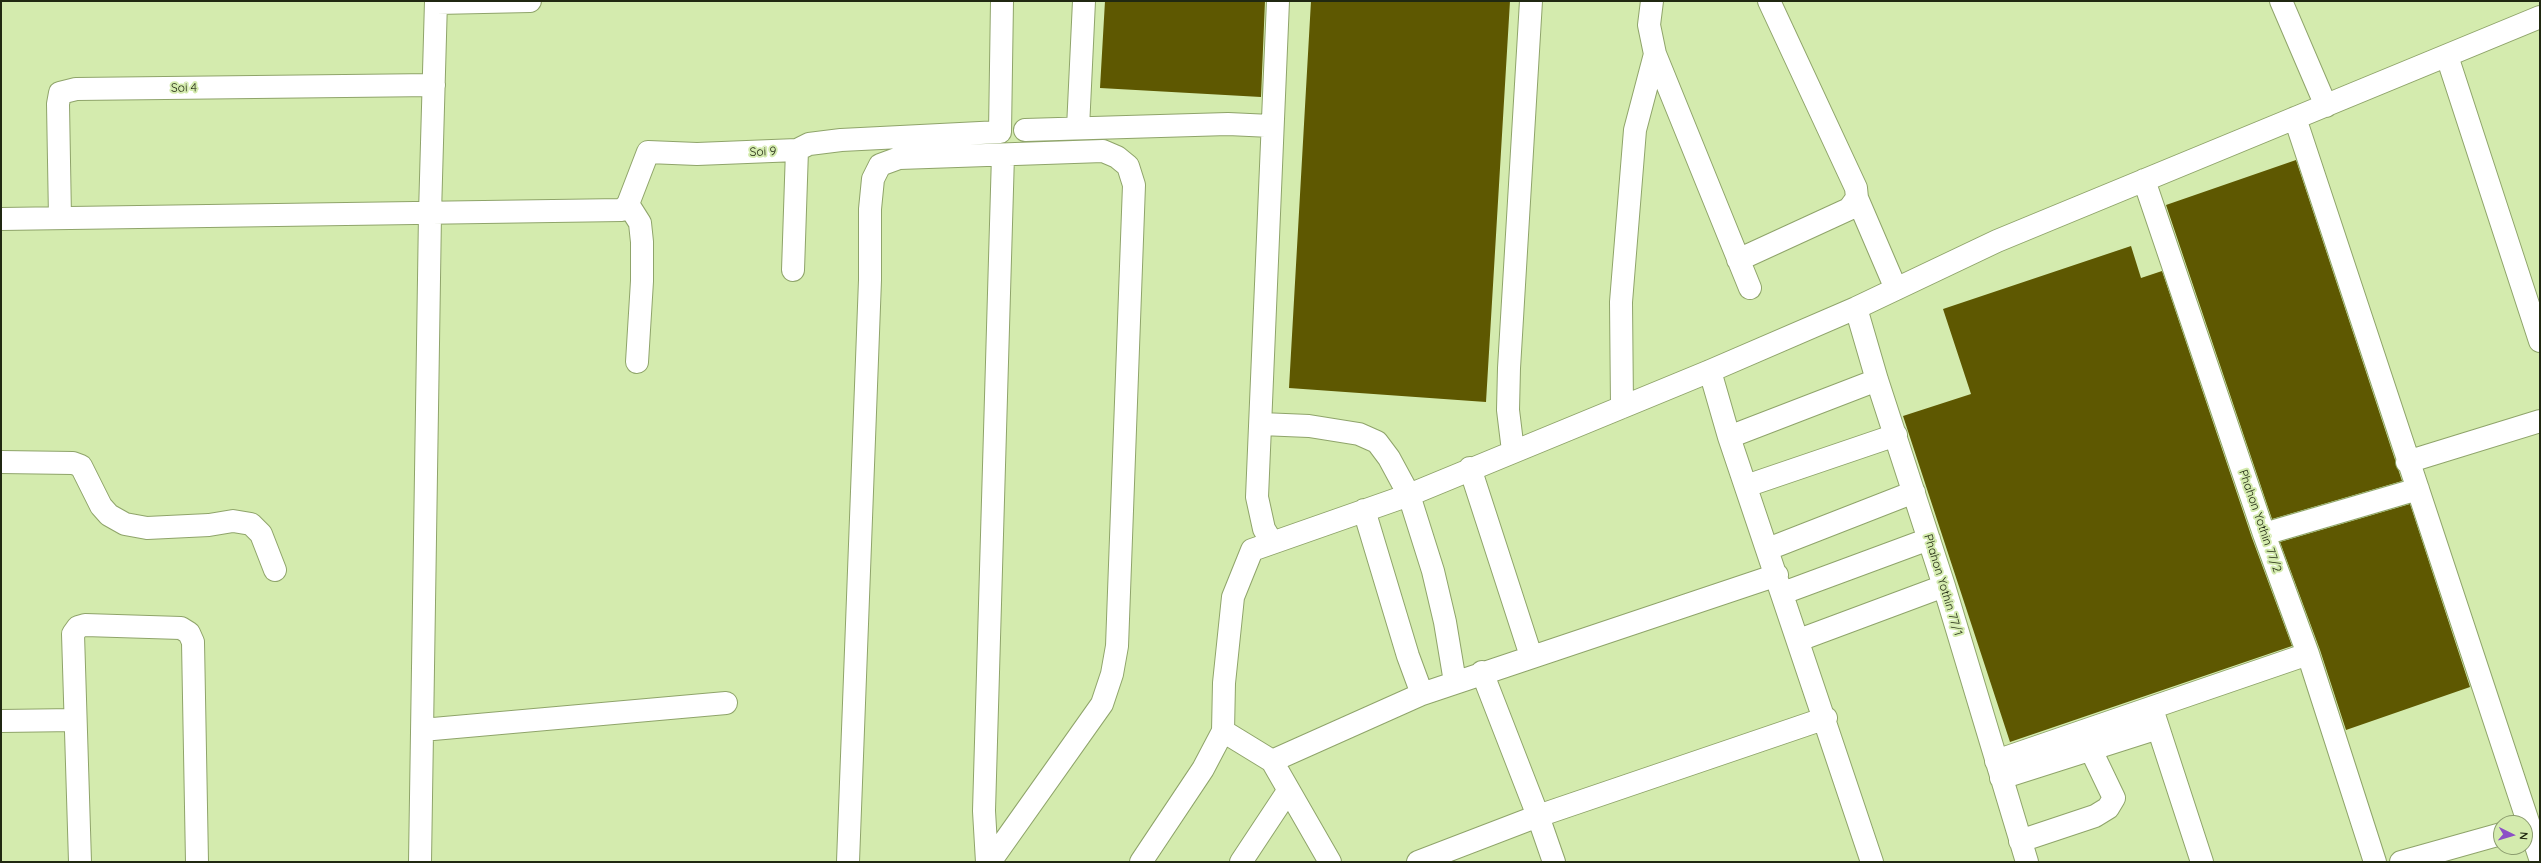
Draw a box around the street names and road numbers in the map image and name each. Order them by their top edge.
street label: Soi 4 [171,81,197,95]
street label: Soi 9 [749,144,777,160]
street label: Phahon Yothin 77/2 [2236,468,2284,574]
street label: Phahon Yothin 77/1 [1921,532,1965,638]

